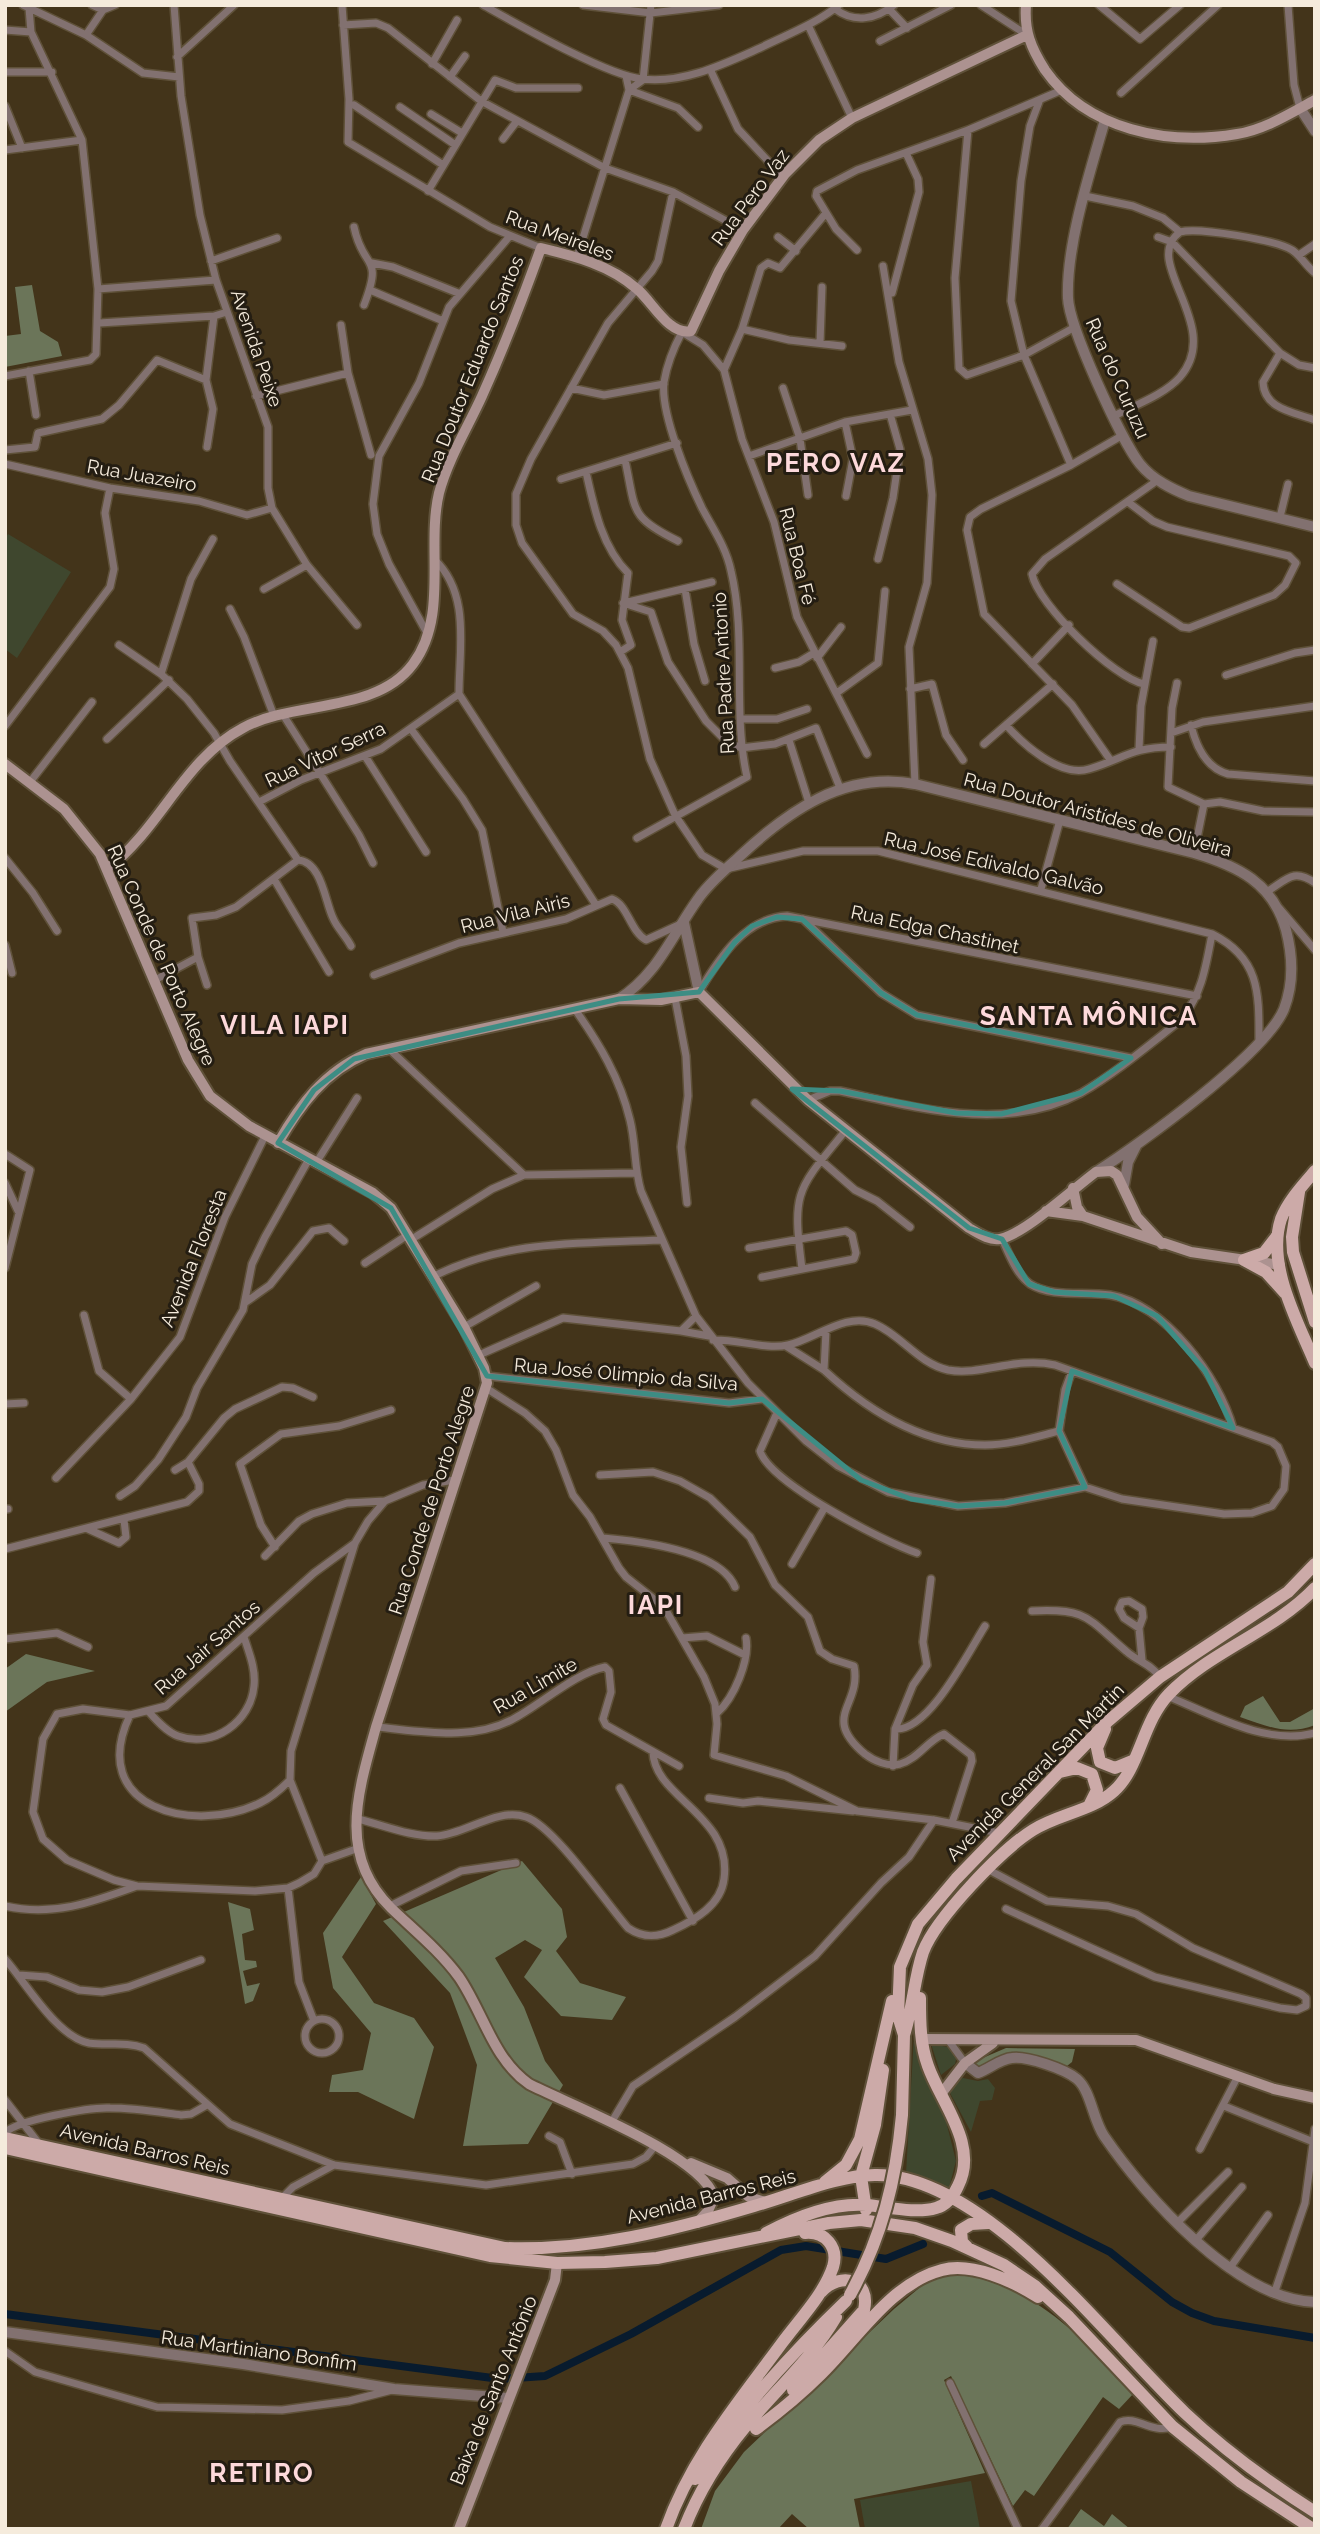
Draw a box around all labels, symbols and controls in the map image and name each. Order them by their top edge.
street label: Rua Pero Vaz [707,144,793,250]
street label: Rua Meireles [503,205,617,265]
street label: Rua Doutor Eduardo Santos [416,253,528,485]
street label: Avenida Peixe [227,286,287,410]
street label: Rua do Curuzu [1082,314,1154,442]
district label: PERO VAZ [766,448,906,478]
street label: Rua Juazeiro [85,455,199,495]
street label: Rua Boa Fé [775,505,821,607]
street label: Rua Padre Antonio [708,591,738,755]
street label: Rua Vitor Serra [261,717,389,791]
street label: Rua Doutor Aristídes de Oliveira [962,768,1234,860]
street label: Rua José Edivaldo Galvão [882,827,1106,899]
street label: Rua Conde de Porto Alegre [103,841,221,1069]
street label: Rua Vila Airis [458,889,572,937]
street label: Rua Edga Chastinet [849,900,1022,958]
district label: SANTA MÔNICA [980,1001,1198,1031]
district label: VILA IAPI [220,1010,350,1040]
street label: Avenida Floresta [155,1186,231,1330]
street label: Rua José Olimpio da Silva [513,1353,739,1395]
street label: Rua Conde de Porto Alegre [384,1383,478,1617]
district label: IAPI [628,1590,684,1620]
street label: Rua Jair Santos [150,1595,264,1699]
street label: Rua Limite [489,1652,581,1718]
street label: Avenida General San Martin [942,1679,1128,1865]
street label: Avenida Barros Reis [58,2119,232,2179]
street label: Avenida Barros Reis [624,2164,798,2228]
street label: Baixa de Santo Antônio [445,2292,541,2488]
street label: Rua Martiniano Bonfim [160,2325,358,2375]
district label: RETIRO [209,2458,315,2488]

